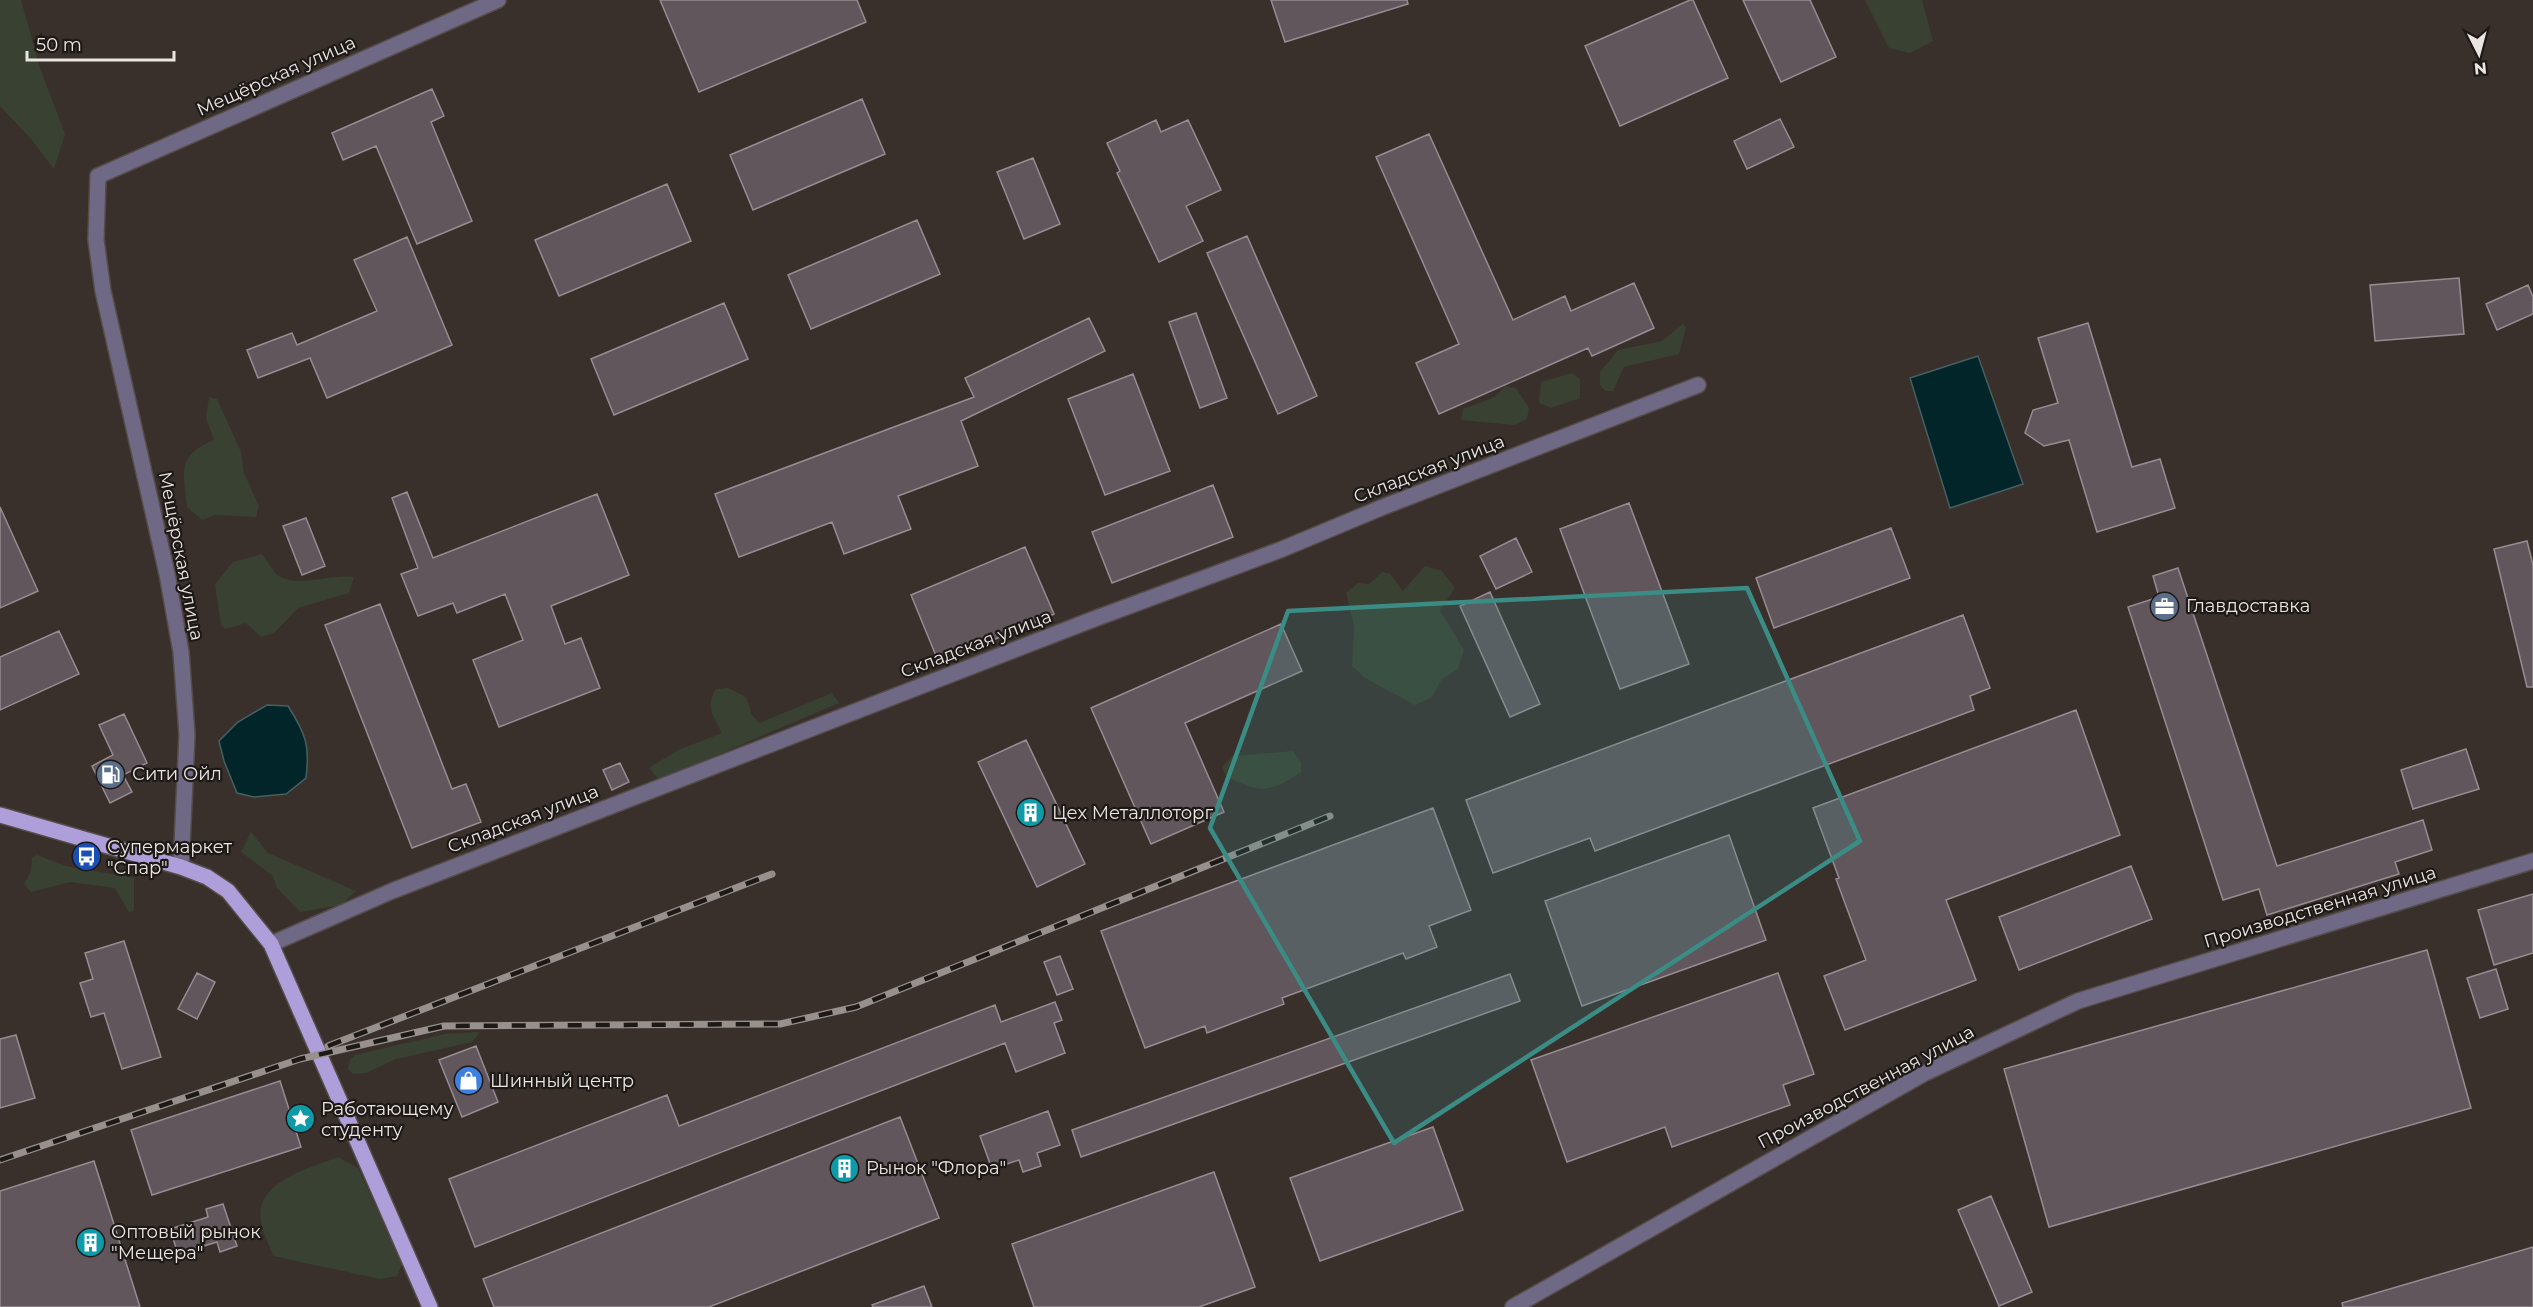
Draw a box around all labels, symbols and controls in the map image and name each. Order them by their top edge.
scale bar [27,24,174,62]
north arrow [2449,24,2509,84]
street label: Мещёрская улица [193,31,359,121]
text: 50 m [36,34,82,56]
text: N [2473,58,2488,79]
street label: Складская улица [1351,430,1507,508]
street label: Мещёрская улица [154,470,208,642]
office icon: Главдоставка [2149,590,2181,622]
place label: Главдоставка [2186,595,2310,617]
street label: Складская улица [898,605,1054,683]
fuel station icon: Сити Ойл [95,758,127,790]
place label: Сити Ойл [132,763,222,785]
street label: Складская улица [445,780,601,858]
building icon: Цех Металлоторг [1015,797,1047,829]
place label: Цех Металлоторг [1052,802,1213,824]
place label: Супермаркет "Спар" [107,836,232,879]
bus stop icon: Супермаркет "Спар" [70,841,102,873]
street label: Производственная улица [2201,861,2439,953]
street label: Производственная улица [1754,1021,1978,1153]
shop icon: Шинный центр [453,1065,485,1097]
place label: Шинный центр [490,1070,634,1092]
place label: Работающему студенту [321,1098,454,1141]
place icon: Работающему студенту [284,1103,316,1135]
building icon: Рынок "Флора" [829,1152,861,1184]
place label: Рынок "Флора" [866,1157,1006,1179]
place label: Оптовый рынок "Мещера" [111,1221,261,1264]
building icon: Оптовый рынок "Мещера" [74,1226,106,1258]

